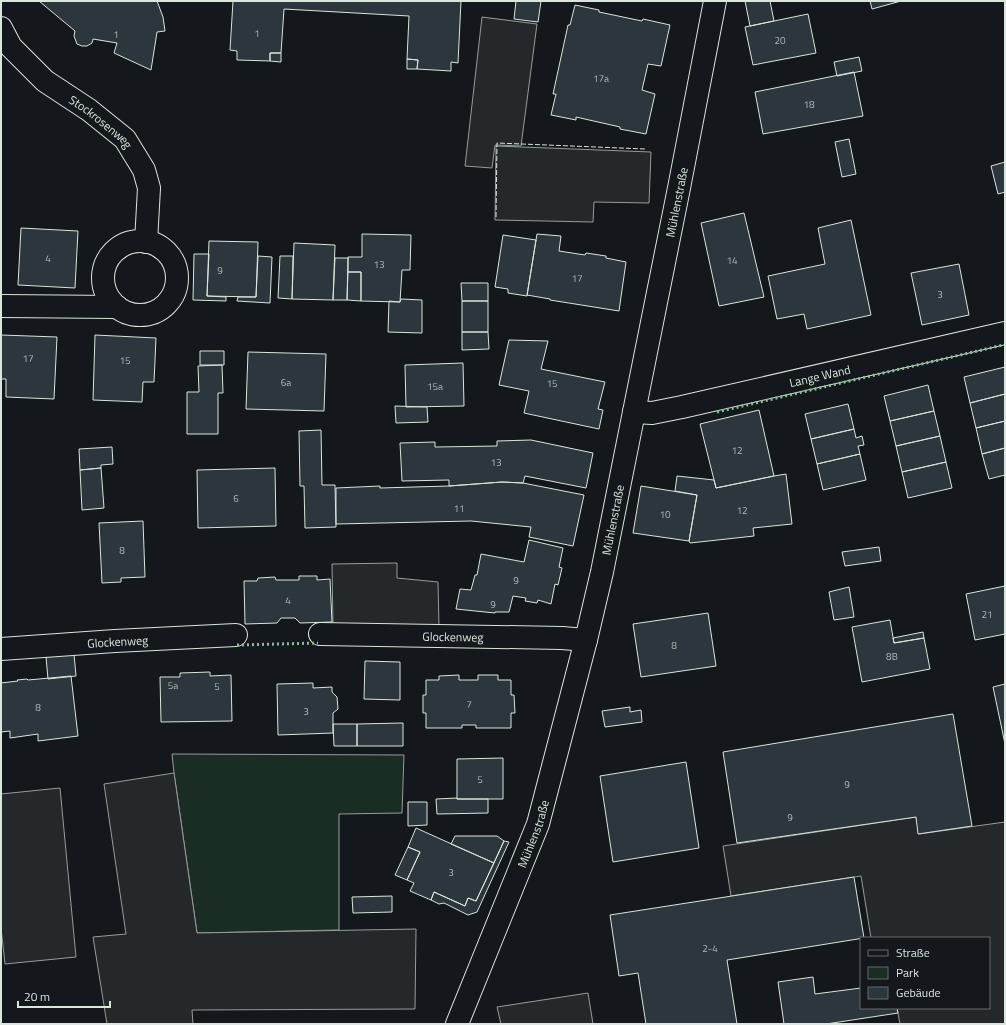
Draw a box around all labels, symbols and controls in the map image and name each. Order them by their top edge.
house number: 1 [254,26,260,41]
house number: 1 [113,27,119,42]
house number: 20 [774,33,786,48]
house number: 17a [593,71,609,86]
street label: Stockrosenweg [65,90,138,152]
house number: 18 [803,97,815,112]
street label: Mühlenstraße [660,165,692,239]
house number: 4 [45,251,51,266]
house number: 14 [726,253,738,268]
house number: 13 [373,257,385,272]
house number: 9 [217,263,223,278]
house number: 17 [571,271,583,286]
house number: 3 [937,287,943,302]
house number: 17 [22,351,34,366]
house number: 15 [119,353,131,368]
street label: Lange Wand [787,359,852,392]
house number: 6a [281,375,291,390]
house number: 15 [546,376,558,391]
house number: 15a [427,379,443,394]
house number: 12 [731,443,743,458]
house number: 13 [490,455,502,470]
street label: Mühlenstraße [596,483,629,557]
house number: 6 [233,491,239,506]
house number: 11 [453,501,465,516]
house number: 12 [736,503,748,518]
house number: 10 [659,507,671,522]
house number: 8 [119,543,125,558]
house number: 9 [513,573,519,588]
house number: 4 [285,593,291,608]
house number: 9 [490,597,496,612]
house number: 21 [981,607,993,622]
street label: Glockenweg [422,626,484,646]
street label: Glockenweg [87,630,149,652]
house number: 8 [671,638,677,653]
house number: 8B [886,649,898,664]
house number: 5a [168,678,178,693]
house number: 5 [214,679,220,694]
house number: 7 [466,697,472,712]
house number: 8 [35,700,41,715]
house number: 3 [303,704,309,719]
house number: 5 [477,772,483,787]
house number: 9 [844,777,850,792]
street label: Mühlenstraße [512,798,553,871]
house number: 9 [787,810,793,825]
house number: 3 [448,865,454,880]
legend [860,937,990,1009]
house number: 2-4 [702,941,718,956]
text: Straße [896,943,930,962]
text: Park [896,963,919,982]
scale bar [18,983,110,1009]
text: Gebäude [896,983,941,1002]
text: 20 m [24,987,50,1006]

